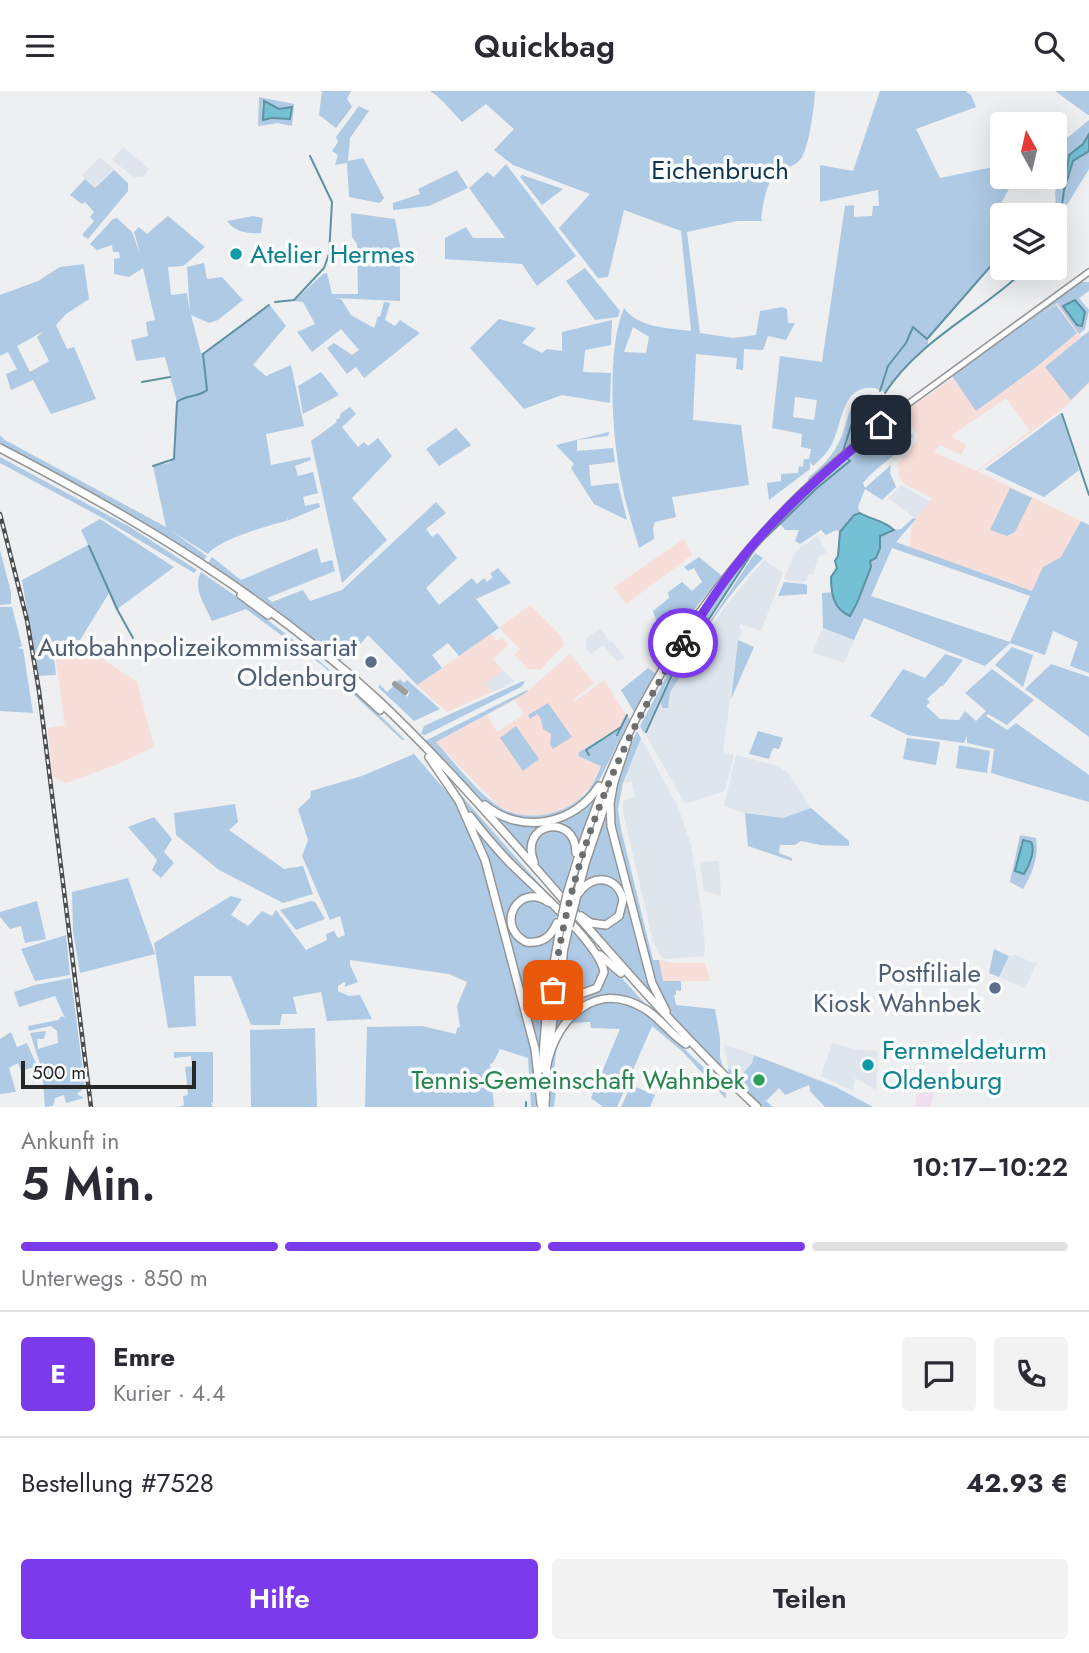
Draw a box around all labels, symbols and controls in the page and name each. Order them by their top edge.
text: Quickbag [474,23,615,69]
icon: menu [21,27,59,65]
icon: search [1030,27,1068,65]
north arrow [990,112,1068,189]
map controls [990,112,1067,280]
park label: Eichenbruch [651,151,789,189]
button: layers [990,203,1067,280]
place label: Atelier Hermes [250,235,415,273]
marker: Atelier Hermes [228,246,244,262]
pin [851,395,911,455]
icon: home [862,406,900,444]
courier [648,608,718,678]
icon: bike [664,624,702,662]
place label: Autobahnpolizeikommissariat Oldenburg [38,628,358,696]
marker: Autobahnpolizeikommissariat Oldenburg [363,654,379,670]
place label: Postfiliale Kiosk Wahnbek [813,954,982,1022]
pin [523,960,583,1020]
icon: bag [534,971,572,1009]
marker: Postfiliale Kiosk Wahnbek [987,980,1003,996]
place label: Fernmeldeturm Oldenburg [882,1031,1047,1099]
marker: Fernmeldeturm Oldenburg [860,1057,876,1073]
scale bar [21,1058,196,1090]
text: 500 m [32,1059,86,1086]
place label: Tennis-Gemeinschaft Wahnbek [411,1061,746,1099]
marker: Tennis-Gemeinschaft Wahnbek [751,1072,767,1088]
text: Ankunft in [21,1124,119,1158]
text: 10:17–10:22 [912,1148,1068,1186]
text: 5 Min. [21,1151,156,1217]
text: Unterwegs · 850 m [21,1261,208,1295]
button: chat [902,1337,976,1411]
button: phone [994,1337,1068,1411]
text: Emre [113,1338,175,1376]
text: E [50,1355,66,1393]
text: Kurier · 4.4 [113,1376,225,1410]
text: Bestellung #7528 [21,1464,214,1502]
text: 42.93 € [966,1464,1068,1502]
button: Hilfe [21,1559,538,1639]
button: Teilen [552,1559,1068,1639]

